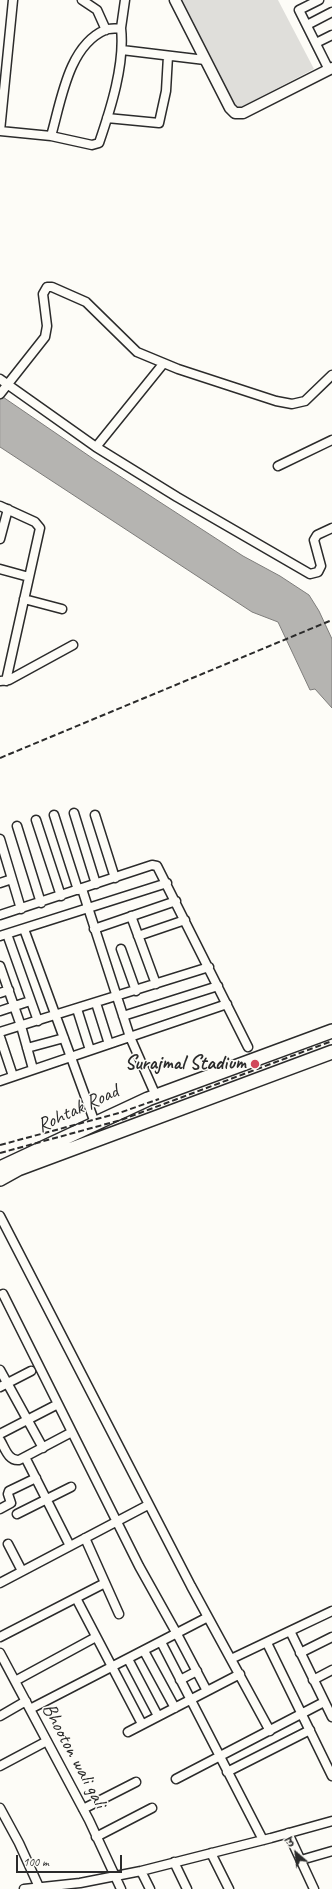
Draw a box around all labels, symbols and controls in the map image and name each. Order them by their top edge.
place label: Surajmal Stadium [125,1052,246,1076]
marker: Surajmal Stadium [249,1058,261,1070]
street label: Rohtak Road [33,1080,123,1138]
street label: Bhooton wali gali [36,1699,112,1813]
north arrow [276,1833,316,1873]
text: उ [284,1835,297,1850]
scale bar [18,1847,124,1873]
text: 100 m [23,1854,49,1870]

